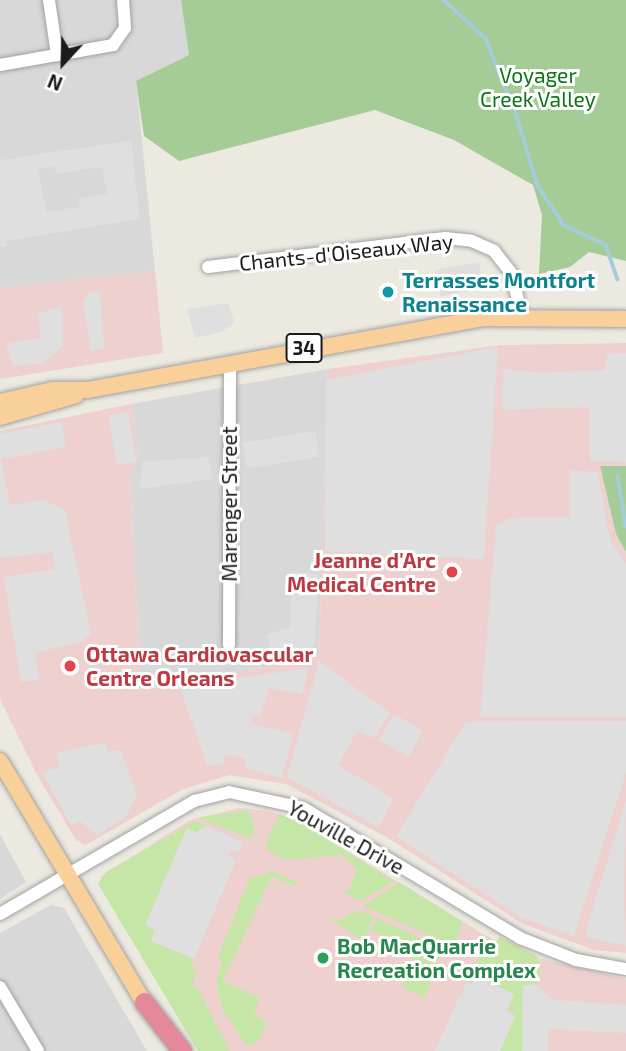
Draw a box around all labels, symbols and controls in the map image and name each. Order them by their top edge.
north arrow [28,28,98,98]
park label: Voyager Creek Valley [480,62,596,112]
text: N [44,70,66,96]
street label: Chants-d'Oiseaux Way [238,228,454,276]
place label: Terrasses Montfort Renaissance [402,267,595,317]
marker: Terrasses Montfort Renaissance [380,284,396,300]
road number: 34 [285,332,323,364]
street label: Marenger Street [216,426,242,582]
place label: Jeanne d'Arc Medical Centre [286,547,436,597]
marker: Jeanne d'Arc Medical Centre [442,562,462,582]
place label: Ottawa Cardiovascular Centre Orleans [86,641,313,691]
marker: Ottawa Cardiovascular Centre Orleans [60,656,80,676]
street label: Youville Drive [283,795,409,879]
place label: Bob MacQuarrie Recreation Complex [337,933,536,983]
marker: Bob MacQuarrie Recreation Complex [315,950,331,966]

